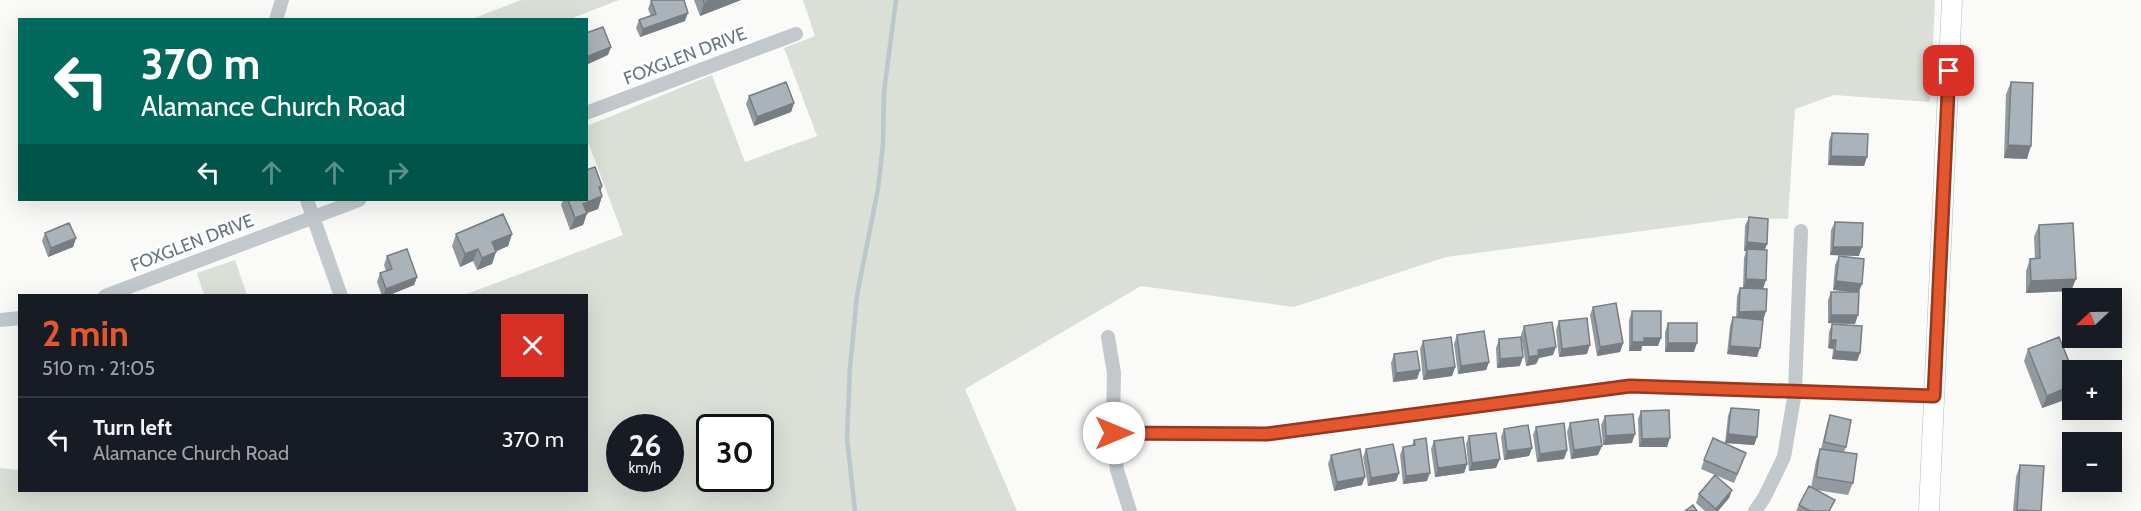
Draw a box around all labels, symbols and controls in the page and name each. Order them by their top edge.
street label: FOXGLEN DRIVE [620,22,750,90]
text: 370 m [141,38,260,90]
icon: left [42,42,120,120]
pin [1923,45,1974,96]
icon: arrive [1932,54,1965,87]
text: Alamance Church Road [141,90,406,123]
icon: left [192,156,225,189]
icon: ahead [255,156,288,189]
icon: ahead [318,156,351,189]
icon: right [381,156,414,189]
street label: FOXGLEN DRIVE [127,209,257,277]
north arrow [2062,288,2122,348]
map controls [2062,288,2122,492]
text: 2 min [42,311,129,355]
button: close [501,314,564,377]
text: 510 m · 21:05 [42,356,155,380]
button: + [2062,360,2122,420]
position arrow [1082,401,1146,465]
text: Turn left [93,414,172,441]
speed limit sign: 30 [696,414,774,492]
icon: left [42,423,75,456]
text: 370 m [502,426,564,453]
text: 26 [629,427,661,464]
button: − [2062,432,2122,492]
text: Alamance Church Road [93,441,289,465]
text: km/h [629,459,661,477]

